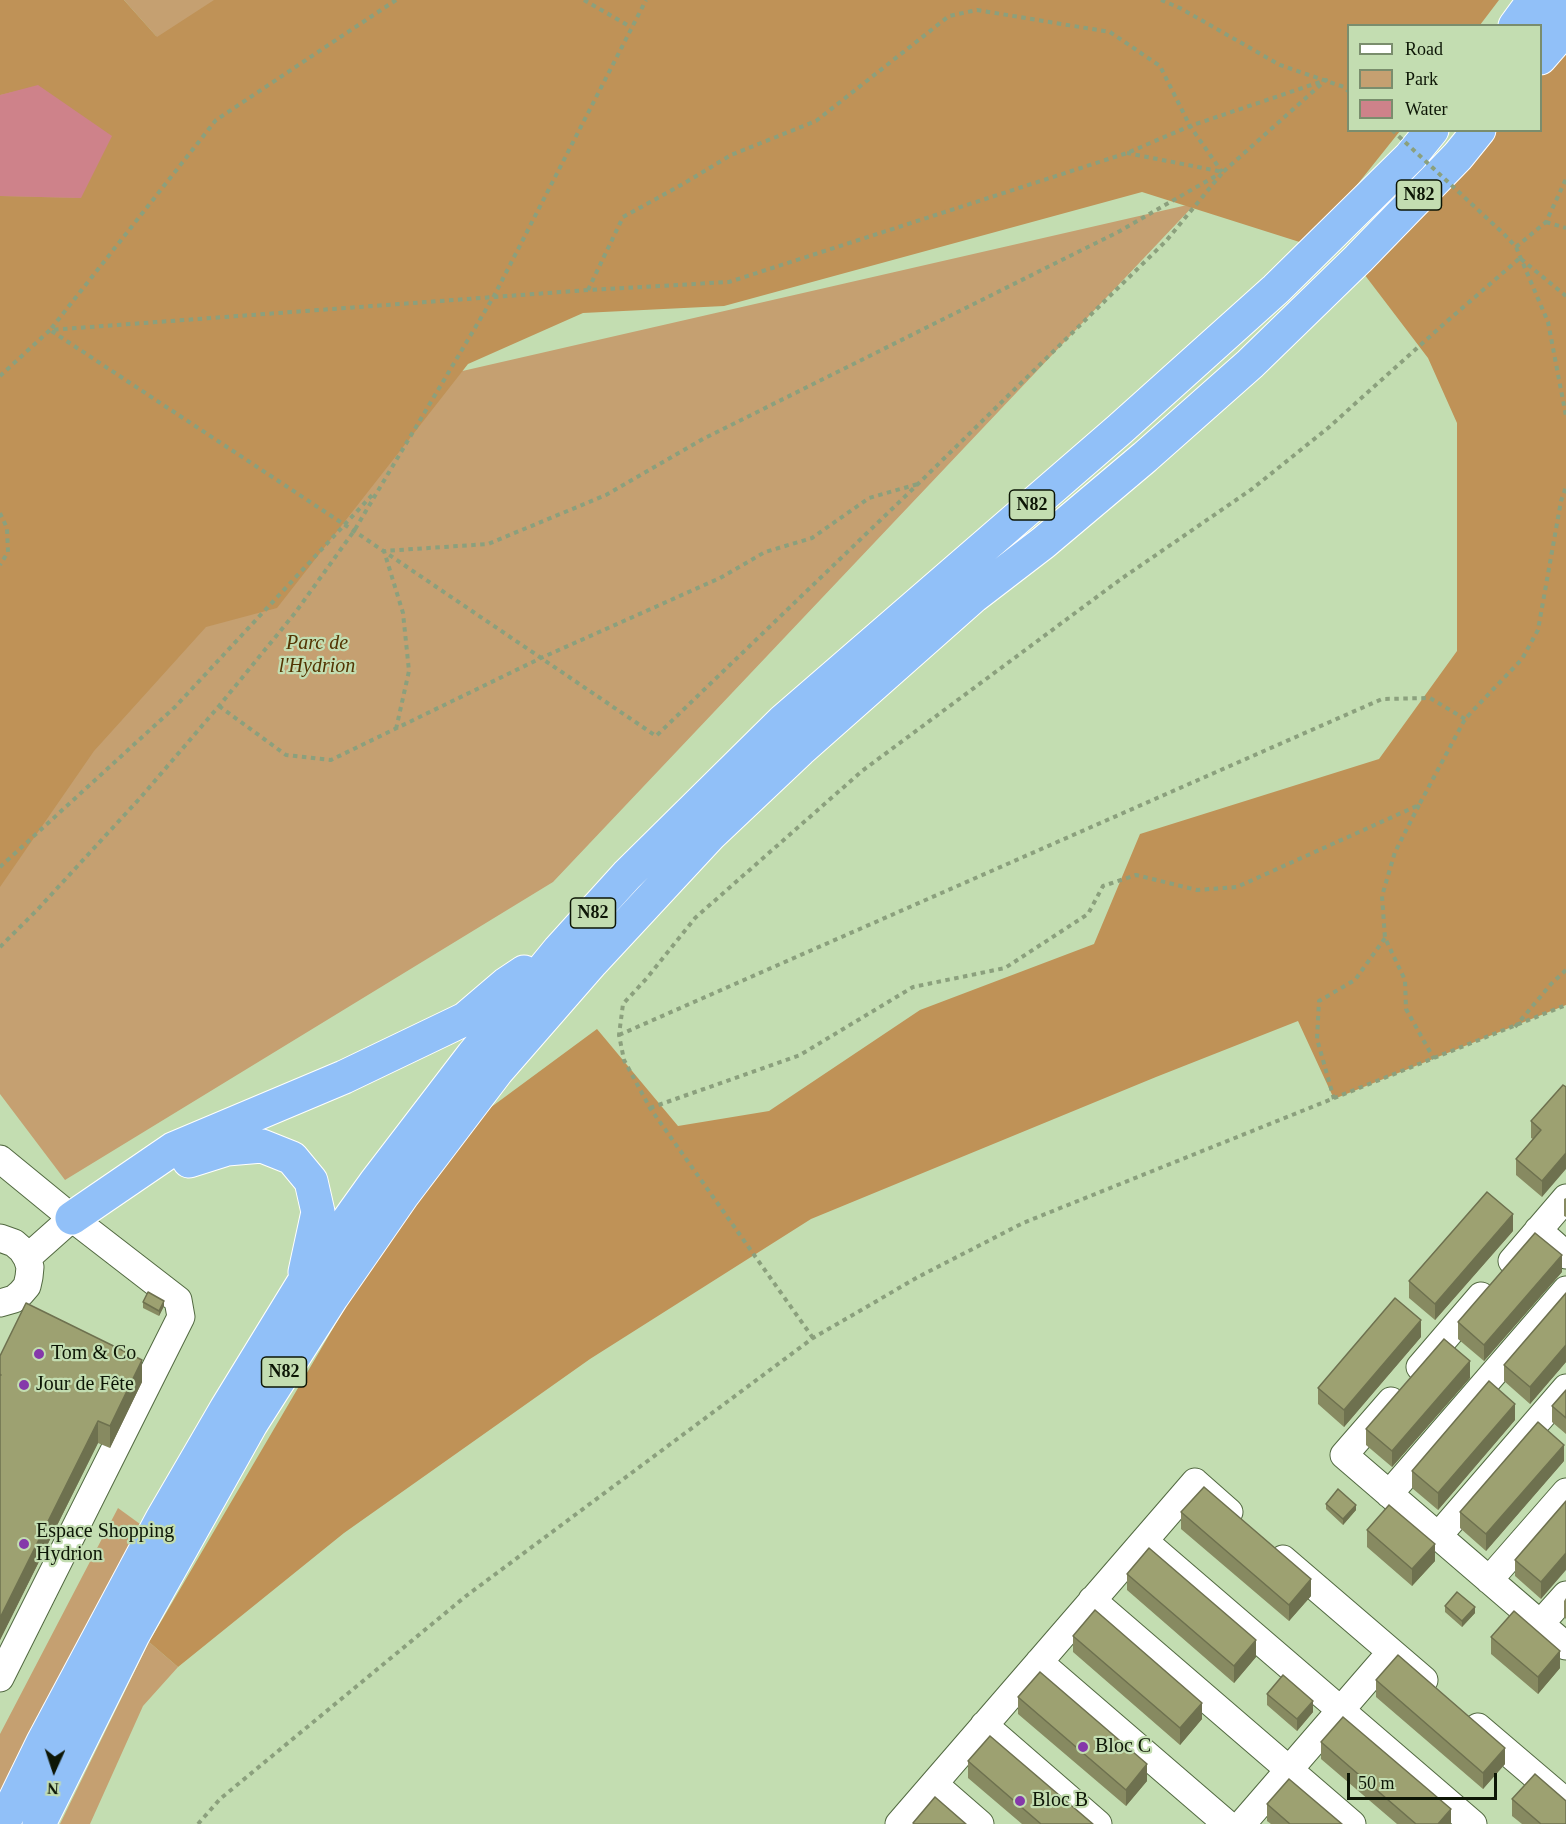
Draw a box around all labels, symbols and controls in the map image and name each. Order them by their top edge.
legend [1347,24,1542,132]
text: Road [1405,39,1443,59]
text: Park [1405,69,1438,89]
text: Water [1405,99,1448,119]
road number: N82 [1396,180,1442,210]
road number: N82 [1010,490,1054,520]
park label: Parc de l'Hydrion [279,632,355,679]
road number: N82 [570,898,616,928]
place label: Tom & Co [51,1342,136,1366]
marker: Tom & Co [32,1347,46,1361]
road number: N82 [262,1357,306,1387]
place label: Jour de Fête [36,1373,134,1397]
marker: Jour de Fête [17,1378,31,1392]
place label: Espace Shopping Hydrion [36,1520,174,1567]
marker: Espace Shopping Hydrion [17,1537,31,1551]
place label: Bloc C [1095,1735,1151,1759]
north arrow [24,1740,84,1800]
marker: Bloc C [1076,1740,1090,1754]
scale bar [1350,1761,1500,1799]
text: 50 m [1358,1773,1395,1793]
text: N [47,1780,59,1797]
place label: Bloc B [1032,1789,1088,1813]
marker: Bloc B [1013,1794,1027,1808]

